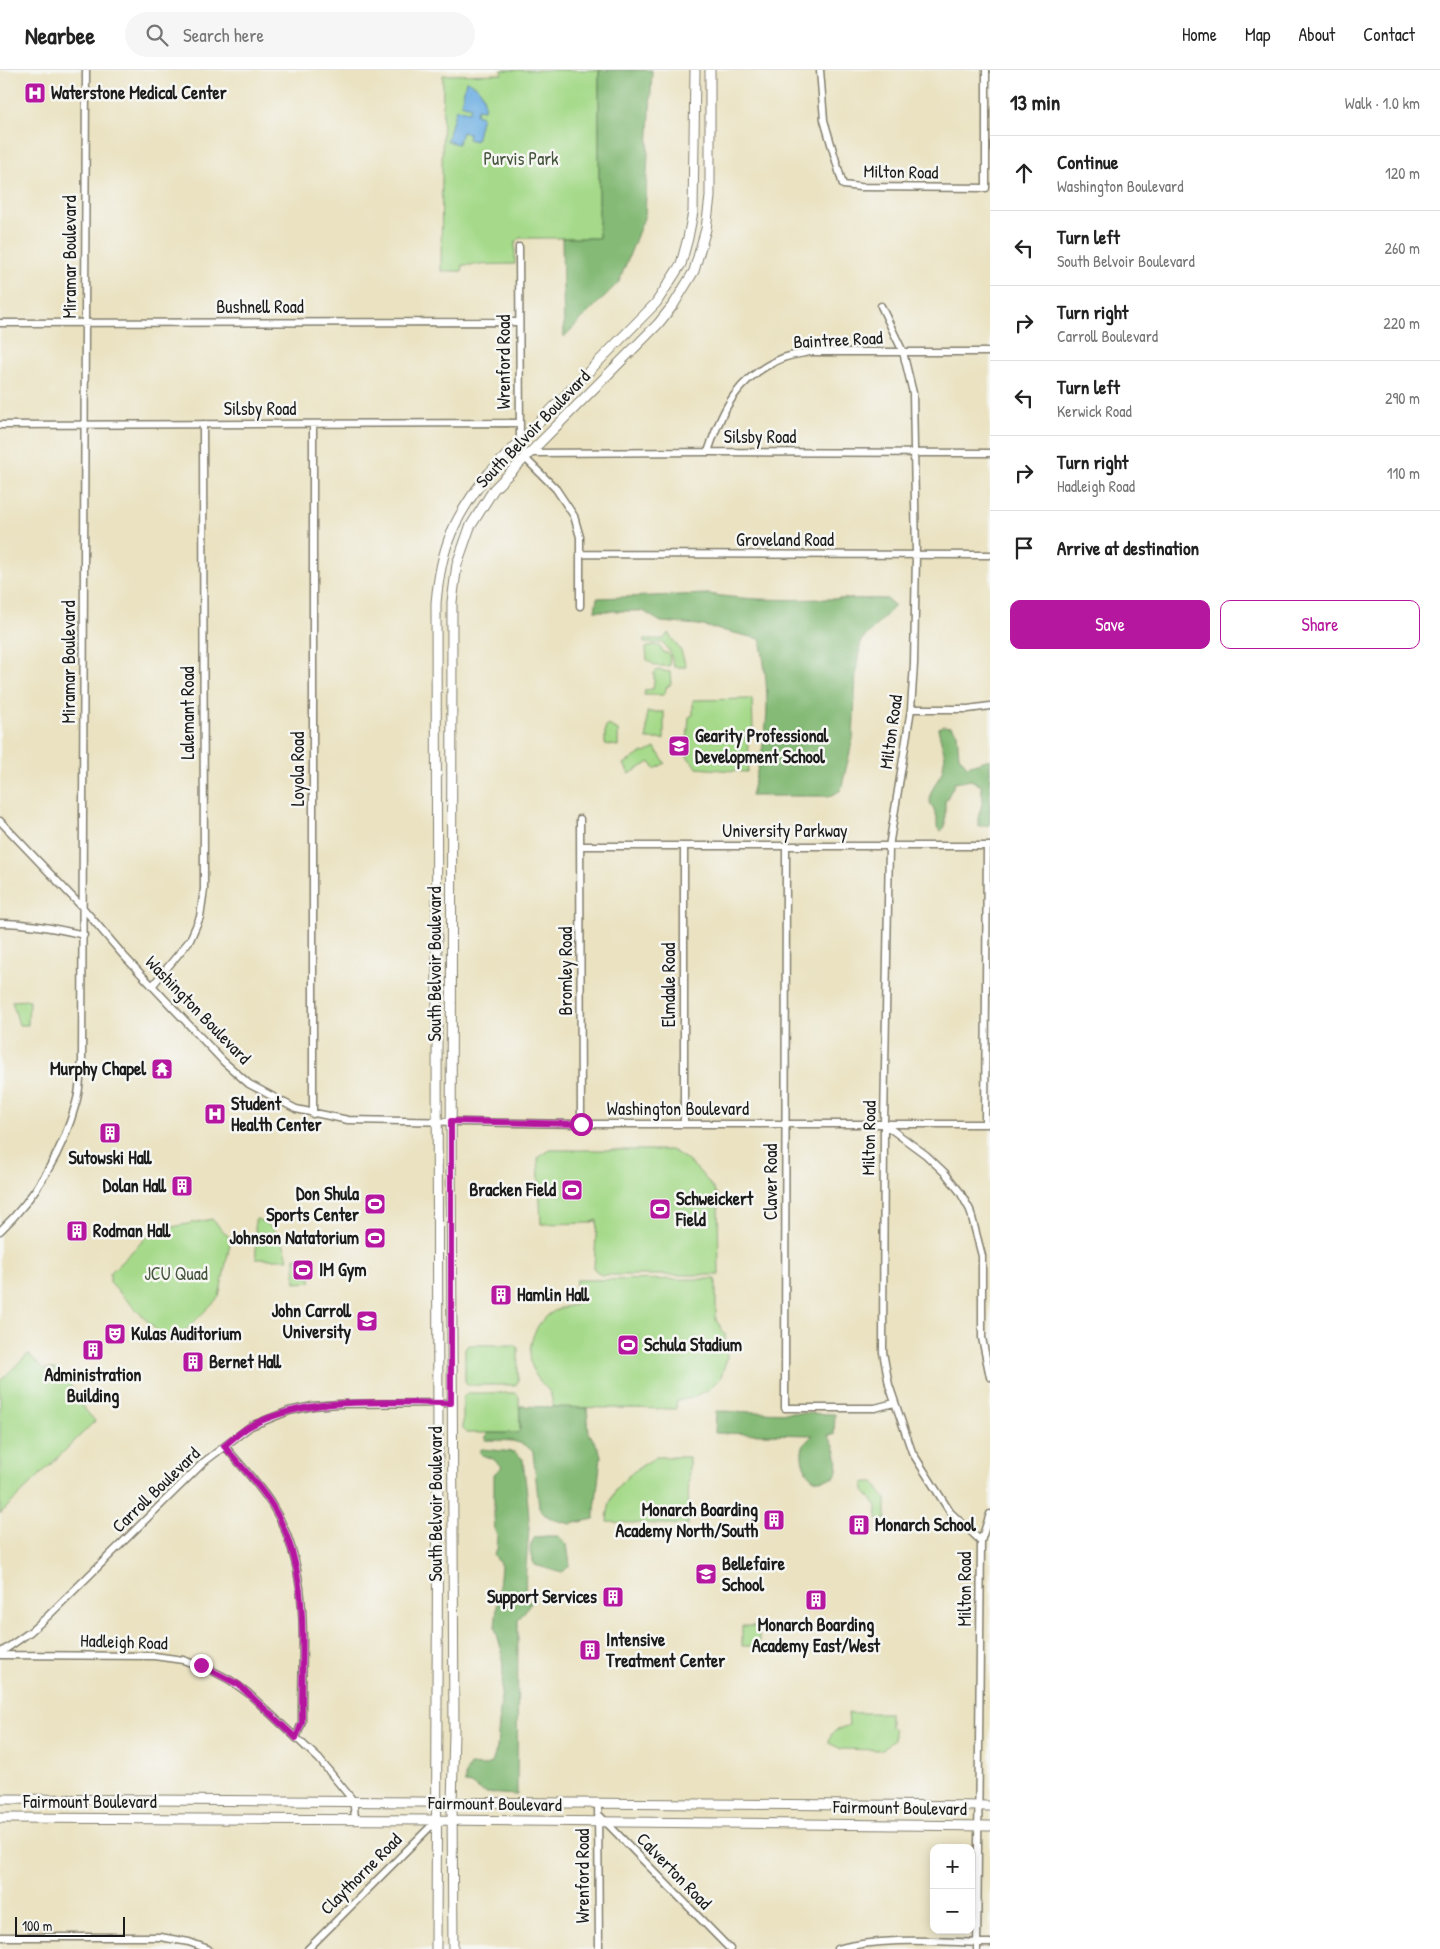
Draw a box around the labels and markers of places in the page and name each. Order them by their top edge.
place label: Waterstone Medical Center [51,80,227,105]
hospital icon: Waterstone Medical Center [23,81,47,105]
place label: Gearity Professional Development School [695,723,830,770]
school or university icon: Gearity Professional Development School [667,734,691,758]
place label: Murphy Chapel [50,1056,147,1082]
temple icon: Murphy Chapel [150,1057,174,1081]
place label: Student Health Center [231,1091,322,1137]
hospital icon: Student Health Center [203,1102,227,1126]
building icon: Sutowski Hall [98,1121,122,1145]
place label: Sutowski Hall [68,1145,153,1170]
place label: Dolan Hall [103,1173,167,1198]
building icon: Dolan Hall [170,1174,194,1198]
place label: Bracken Field [469,1177,556,1202]
sports icon: Bracken Field [560,1178,584,1202]
place label: Don Shula Sports Center [266,1181,360,1228]
place label: Schweickert Field [675,1186,754,1232]
sports icon: Don Shula Sports Center [363,1192,387,1216]
sports icon: Schweickert Field [648,1197,672,1221]
place label: Rodman Hall [93,1218,171,1243]
building icon: Rodman Hall [65,1219,89,1243]
place label: Johnson Natatorium [229,1225,359,1250]
sports icon: Johnson Natatorium [363,1226,387,1250]
place label: IM Gym [319,1257,367,1283]
sports icon: IM Gym [291,1258,315,1282]
place label: Hamlin Hall [517,1282,590,1307]
building icon: Hamlin Hall [489,1283,513,1307]
place label: John Carroll University [271,1298,352,1345]
school or university icon: John Carroll University [355,1309,379,1333]
place label: Kulas Auditorium [131,1321,241,1346]
theatre icon: Kulas Auditorium [103,1322,127,1346]
place label: Schula Stadium [644,1332,742,1357]
sports icon: Schula Stadium [616,1333,640,1357]
building icon: Administration Building [81,1338,105,1362]
place label: Bernet Hall [209,1349,282,1374]
building icon: Bernet Hall [181,1350,205,1374]
place label: Administration Building [45,1362,141,1409]
place label: Monarch Boarding Academy North/South [615,1497,758,1544]
building icon: Monarch Boarding Academy North/South [762,1508,786,1532]
place label: Monarch School [875,1512,977,1537]
building icon: Monarch School [847,1513,871,1537]
place label: Bellefaire School [722,1551,786,1597]
school or university icon: Bellefaire School [694,1562,718,1586]
place label: Support Services [487,1584,597,1610]
building icon: Support Services [601,1585,625,1609]
building icon: Monarch Boarding Academy East/West [804,1588,828,1612]
place label: Monarch Boarding Academy East/West [752,1612,881,1659]
place label: Intensive Treatment Center [605,1627,725,1673]
building icon: Intensive Treatment Center [578,1638,602,1662]

